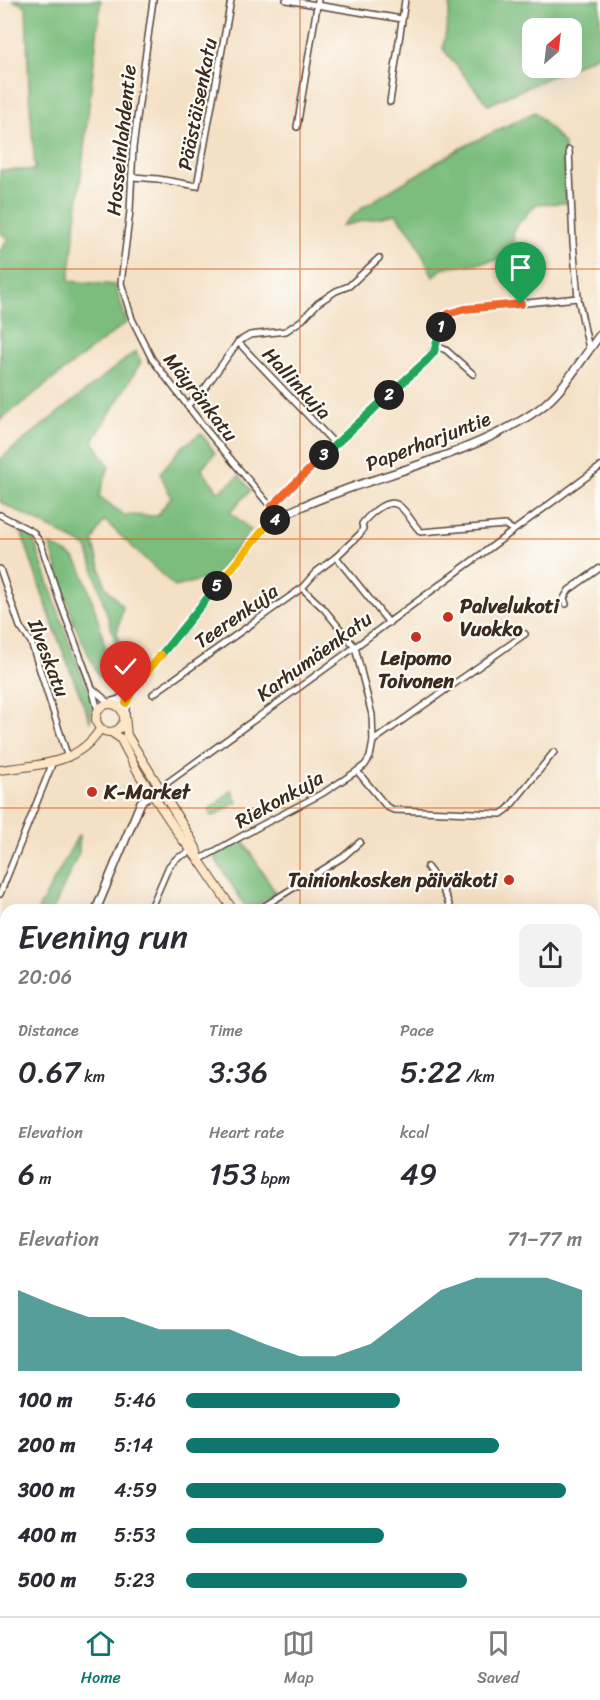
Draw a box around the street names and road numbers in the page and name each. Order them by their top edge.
street label: Päästäisenkatu [167,35,228,173]
street label: Hosseinlahdentie [96,63,147,217]
street label: Hallinkuja [253,339,340,428]
street label: Mäyränkatu [154,345,247,450]
street label: Paperharjuntie [360,401,496,481]
street label: Teerenkuja [187,574,287,658]
street label: Karhumäenkatu [249,602,380,711]
street label: Ilveskatu [17,613,80,703]
street label: Riekonkuja [228,760,331,838]

